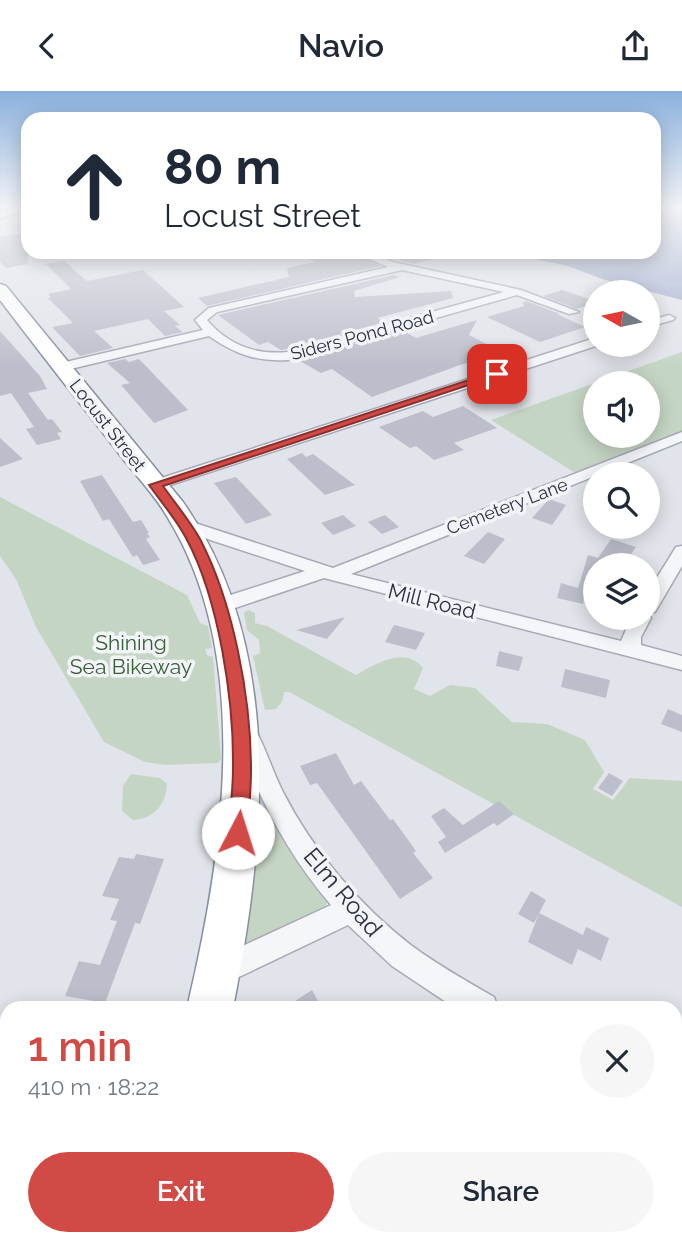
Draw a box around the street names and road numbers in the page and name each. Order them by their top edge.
street label: Siders Pond Road [288,306,436,364]
street label: Locust Street [66,375,150,475]
street label: Cemetery Lane [444,473,571,539]
street label: Mill Road [386,578,478,624]
street label: Elm Road [298,842,388,942]

